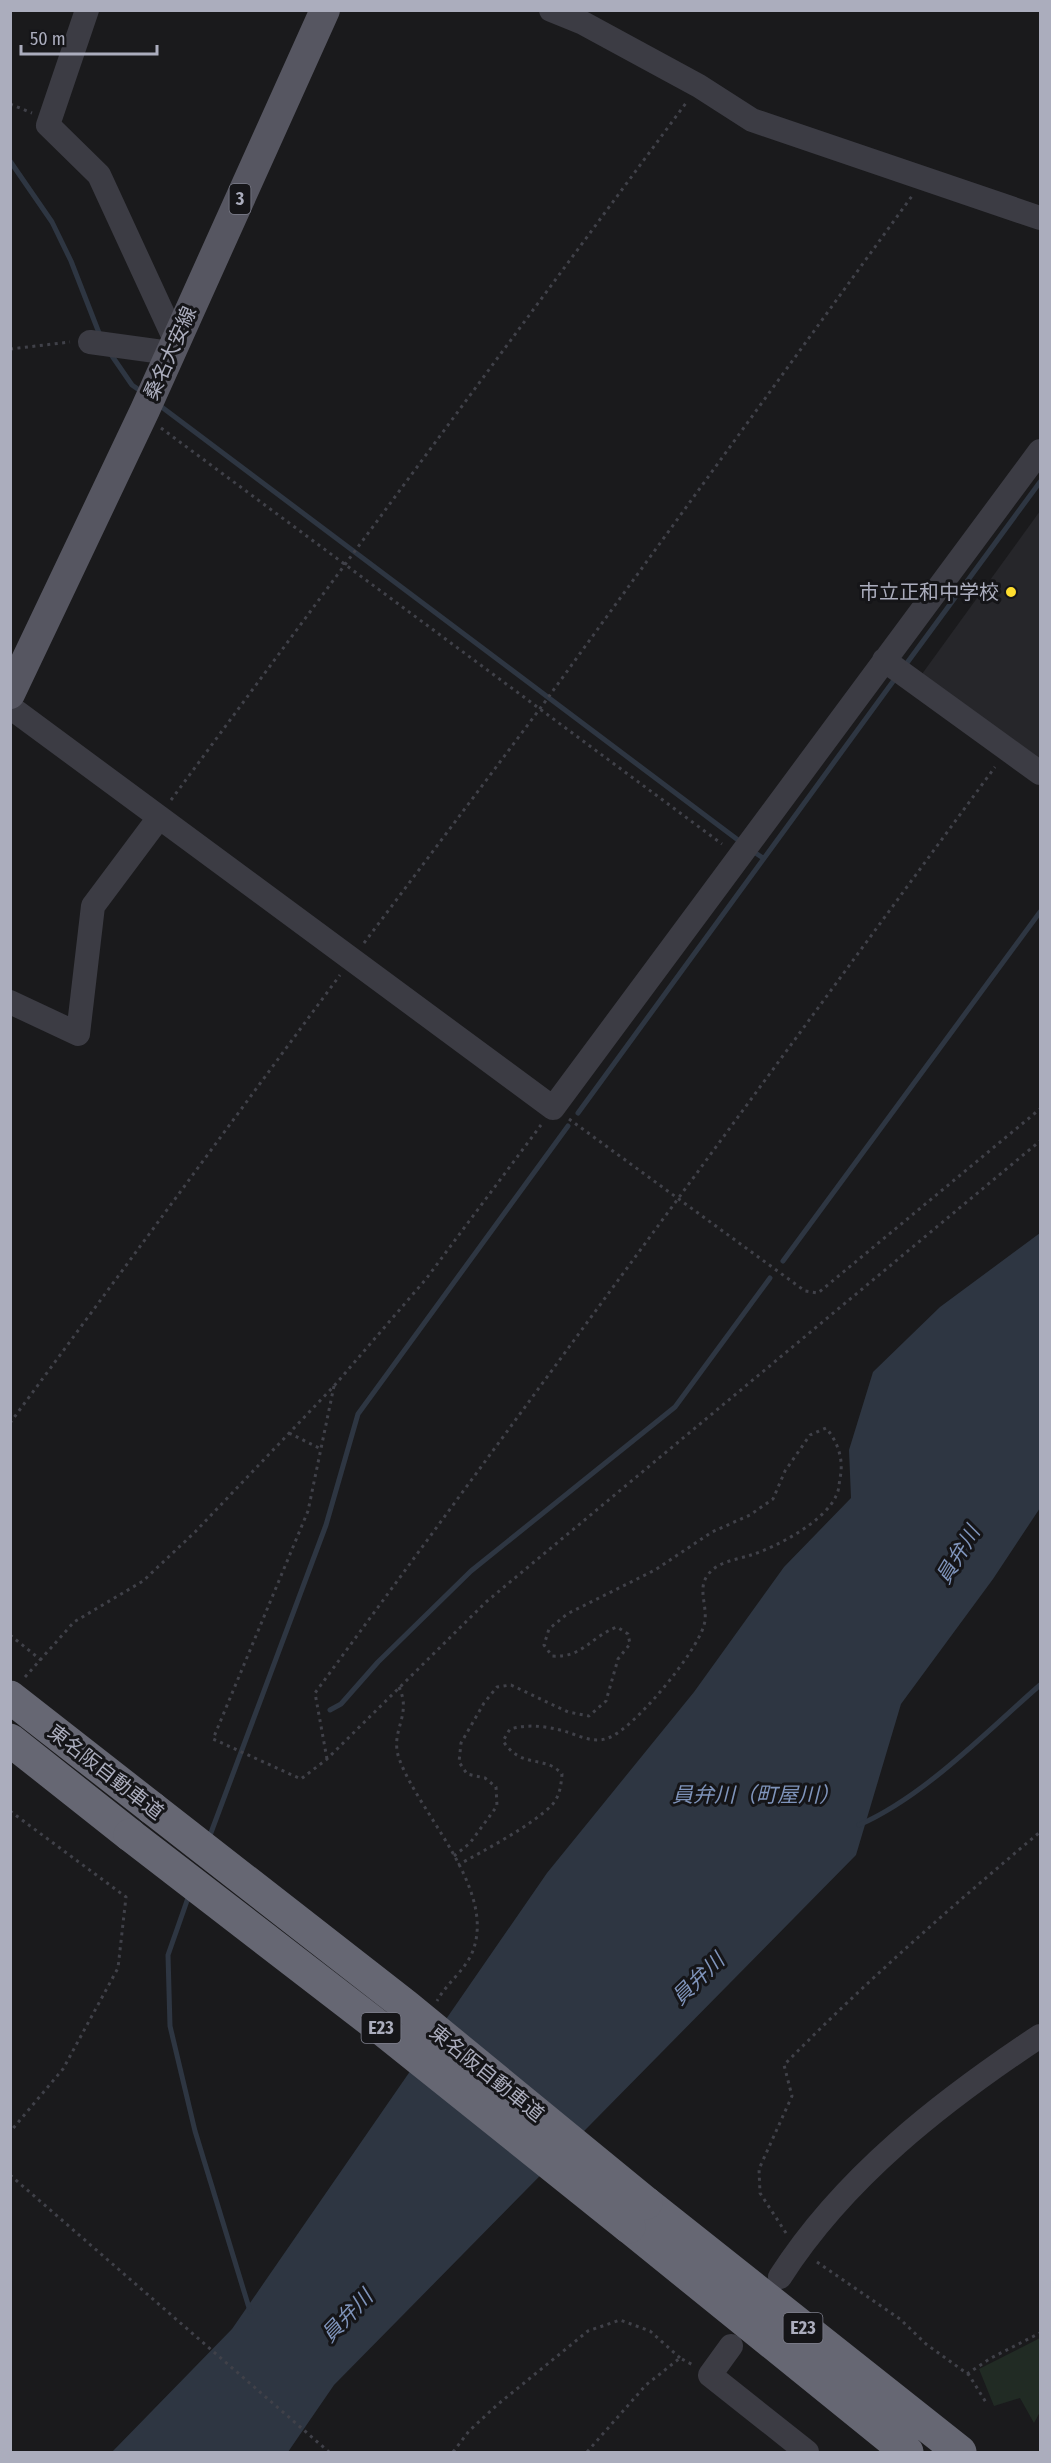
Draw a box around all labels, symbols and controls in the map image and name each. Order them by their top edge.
scale bar [21,18,158,56]
text: 50 m [30,28,66,50]
road number: 3 [230,184,250,214]
street label: 桑名大安線 [139,302,201,404]
place label: 市立正和中学校 [859,580,999,604]
marker: 市立正和中学校 [1004,585,1018,599]
water label: 員弁川 [931,1520,986,1589]
street label: 東名阪自動車道 [43,1719,169,1825]
water label: 員弁川（町屋川） [672,1782,840,1808]
water label: 員弁川 [666,1946,731,2010]
road number: E23 [362,2013,400,2043]
street label: 東名阪自動車道 [425,2020,549,2126]
water label: 員弁川 [316,2283,380,2348]
road number: E23 [784,2313,822,2343]

